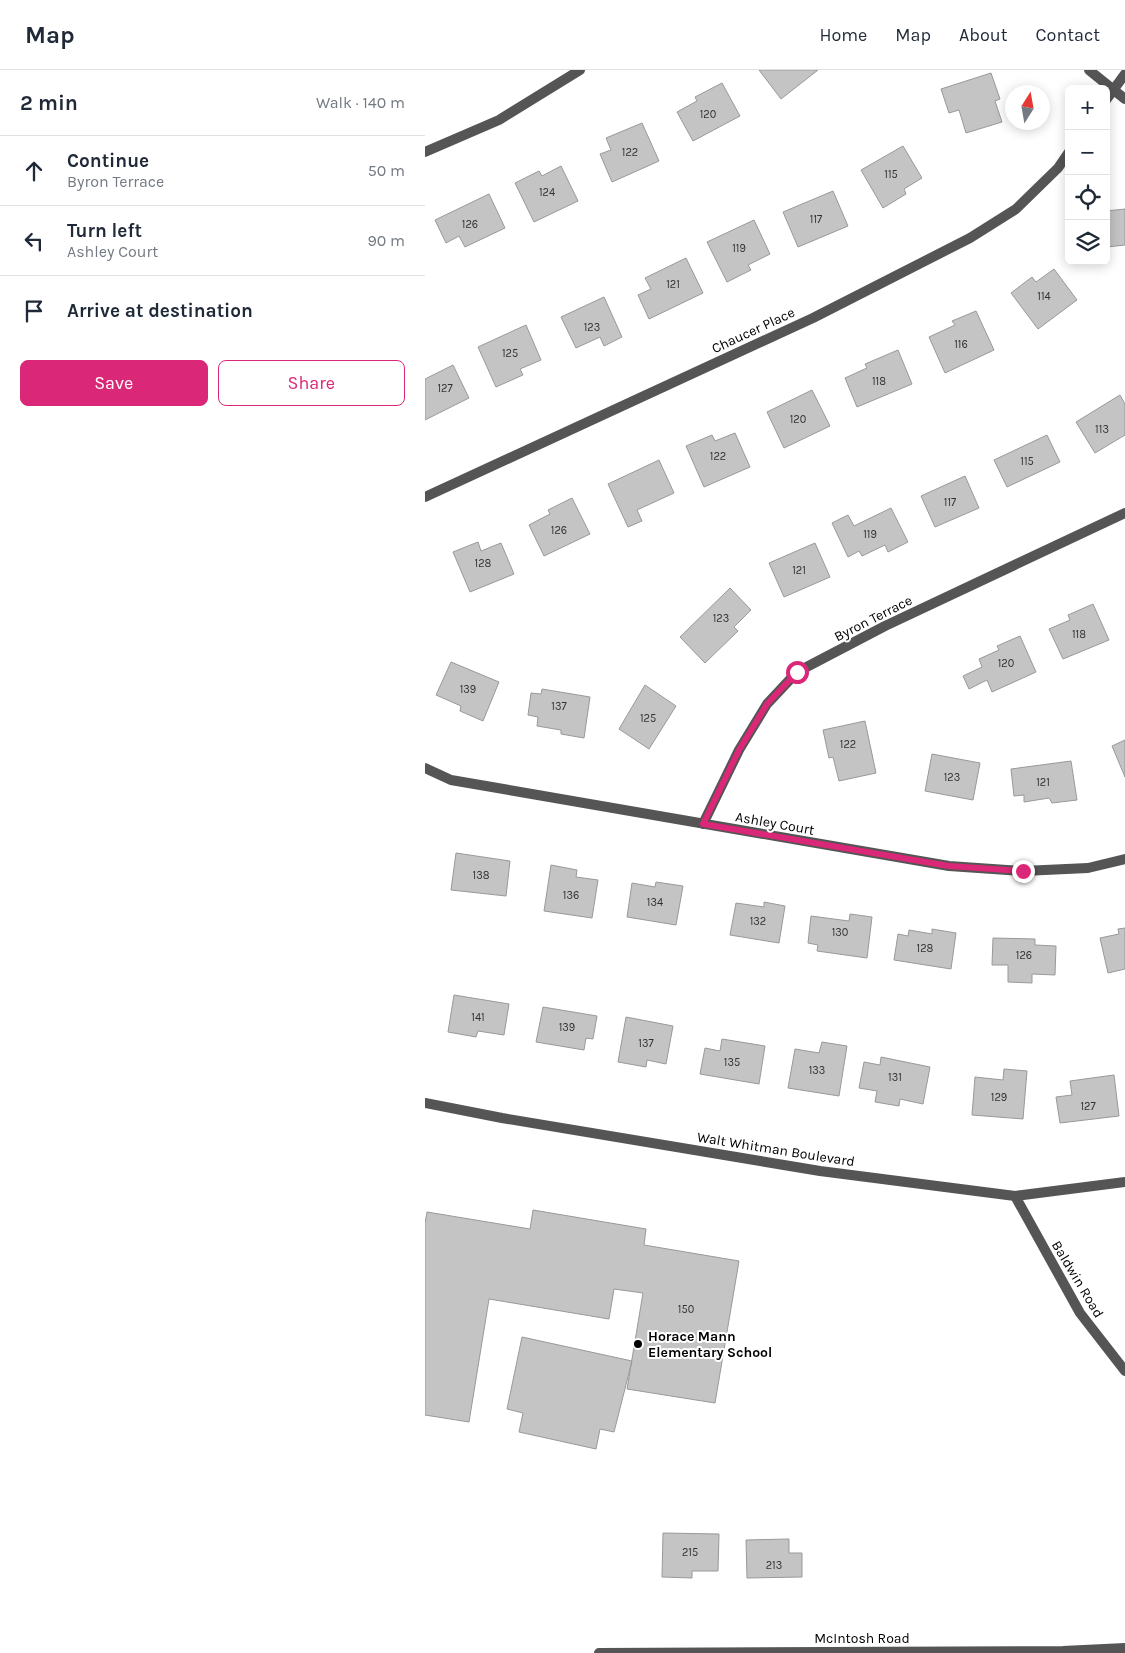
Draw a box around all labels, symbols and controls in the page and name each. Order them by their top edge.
text: Map [25,21,75,49]
text: Home [819,24,867,46]
text: Map [895,24,931,46]
text: About [959,24,1008,46]
text: Contact [1036,24,1100,46]
north arrow [1005,85,1050,130]
map controls [1065,85,1110,265]
button: + [1065,85,1110,130]
text: 2 min [20,91,78,115]
text: Walk · 140 m [316,93,405,112]
house number: 120 [700,108,716,121]
button: − [1065,130,1110,175]
house number: 122 [622,146,638,159]
text: Continue [67,150,149,172]
icon: ahead [20,157,48,185]
text: 50 m [368,161,405,180]
house number: 115 [884,168,898,181]
text: Byron Terrace [67,172,164,191]
button: locate [1065,175,1110,220]
house number: 124 [539,186,555,199]
house number: 117 [810,213,822,226]
house number: 126 [462,218,478,231]
text: Turn left [67,220,142,242]
button: layers [1065,220,1110,265]
icon: left [20,227,48,255]
text: 90 m [367,231,405,250]
text: Ashley Court [67,242,158,261]
house number: 119 [732,242,746,255]
house number: 121 [666,278,680,291]
house number: 114 [1037,290,1051,303]
icon: arrive [20,297,48,325]
text: Arrive at destination [67,300,253,322]
street label: Chaucer Place [709,304,798,357]
house number: 123 [584,321,600,334]
house number: 116 [954,338,968,351]
house number: 125 [502,347,518,360]
button: Save [20,360,208,406]
button: Share [218,360,405,406]
house number: 118 [872,375,886,388]
house number: 127 [437,382,453,395]
house number: 120 [790,413,806,426]
house number: 113 [1095,423,1109,436]
house number: 122 [710,450,726,463]
house number: 115 [1020,455,1034,468]
house number: 117 [944,496,956,509]
house number: 126 [551,524,567,537]
house number: 119 [863,528,877,541]
house number: 128 [475,557,492,570]
house number: 121 [792,564,806,577]
street label: Byron Terrace [831,592,915,645]
house number: 123 [713,612,729,625]
house number: 118 [1072,628,1086,641]
house number: 120 [998,657,1014,670]
route start [786,661,809,684]
house number: 139 [460,683,476,696]
house number: 137 [551,700,567,713]
house number: 125 [640,712,656,725]
house number: 122 [840,738,856,751]
house number: 123 [944,771,960,784]
house number: 121 [1036,776,1050,789]
street label: Ashley Court [734,808,816,839]
route end [1012,860,1035,883]
house number: 138 [473,869,490,882]
house number: 136 [563,889,579,902]
house number: 134 [647,896,663,909]
house number: 132 [750,915,766,928]
house number: 130 [832,926,848,939]
house number: 128 [917,942,934,955]
house number: 126 [1016,949,1032,962]
house number: 141 [471,1011,485,1024]
house number: 139 [559,1021,575,1034]
house number: 137 [638,1037,654,1050]
house number: 135 [724,1056,740,1069]
house number: 133 [809,1064,825,1077]
house number: 131 [888,1071,902,1084]
house number: 129 [991,1091,1007,1104]
house number: 127 [1080,1100,1096,1113]
street label: Walt Whitman Boulevard [696,1129,856,1170]
street label: Baldwin Road [1048,1238,1107,1321]
house number: 150 [678,1303,694,1316]
place label: Horace Mann Elementary School [648,1328,772,1361]
marker: Horace Mann Elementary School [632,1338,644,1350]
house number: 215 [682,1546,698,1559]
house number: 213 [766,1559,782,1572]
street label: McIntosh Road [814,1630,910,1647]

